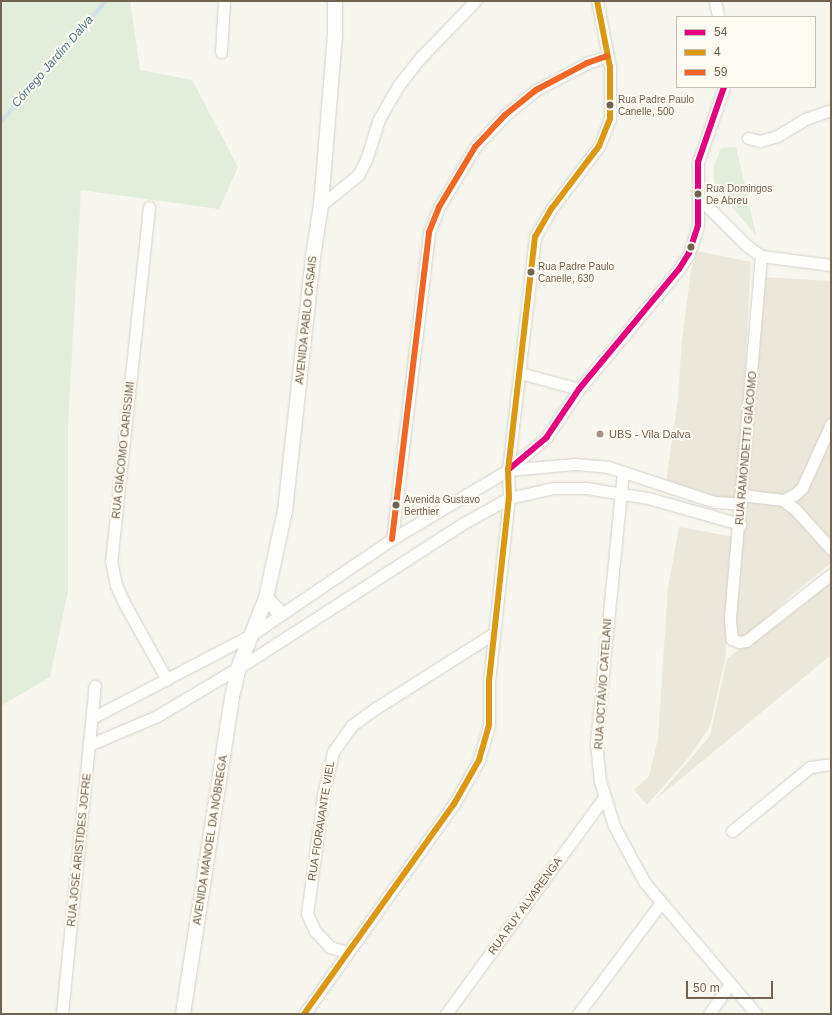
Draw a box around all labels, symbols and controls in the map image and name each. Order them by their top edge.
water label: Córrego Jardim Dalva [9,13,97,111]
legend [676,16,816,88]
text: 54 [714,25,727,39]
text: 4 [714,45,721,59]
text: 59 [714,65,727,79]
place label: Rua Padre Paulo Canelle, 500 [618,93,694,116]
marker: Rua Padre Paulo Canelle, 500 [605,100,615,110]
place label: Rua Domingos De Abreu [706,182,772,206]
marker: Rua Domingos De Abreu [693,189,703,199]
unlabelled marker [686,242,696,252]
street label: AVENIDA PABLO CASAIS [293,255,319,385]
place label: Rua Padre Paulo Canelle, 630 [538,260,614,284]
marker: Rua Padre Paulo Canelle, 630 [526,267,536,277]
street label: RUA RAMONDETTI GIÁCOMO [733,370,759,526]
street label: RUA GIÁCOMO CARISSIMI [109,380,137,520]
place label: UBS - Vila Dalva [609,427,691,441]
marker: UBS - Vila Dalva [594,428,606,440]
place label: Avenida Gustavo Berthier [404,493,480,516]
marker: Avenida Gustavo Berthier [391,500,401,510]
street label: RUA OCTÁVIO CATELANI [592,618,614,750]
street label: AVENIDA MANOEL DA NÓBREGA [190,753,230,927]
street label: RUA FIORAVANTE VIEL [305,760,337,882]
street label: RUA JOSÉ ARISTIDES JOFRE [64,772,94,928]
street label: RUA RUY ALVARENGA [485,854,565,958]
scale bar [688,973,775,999]
text: 50 m [693,981,720,995]

